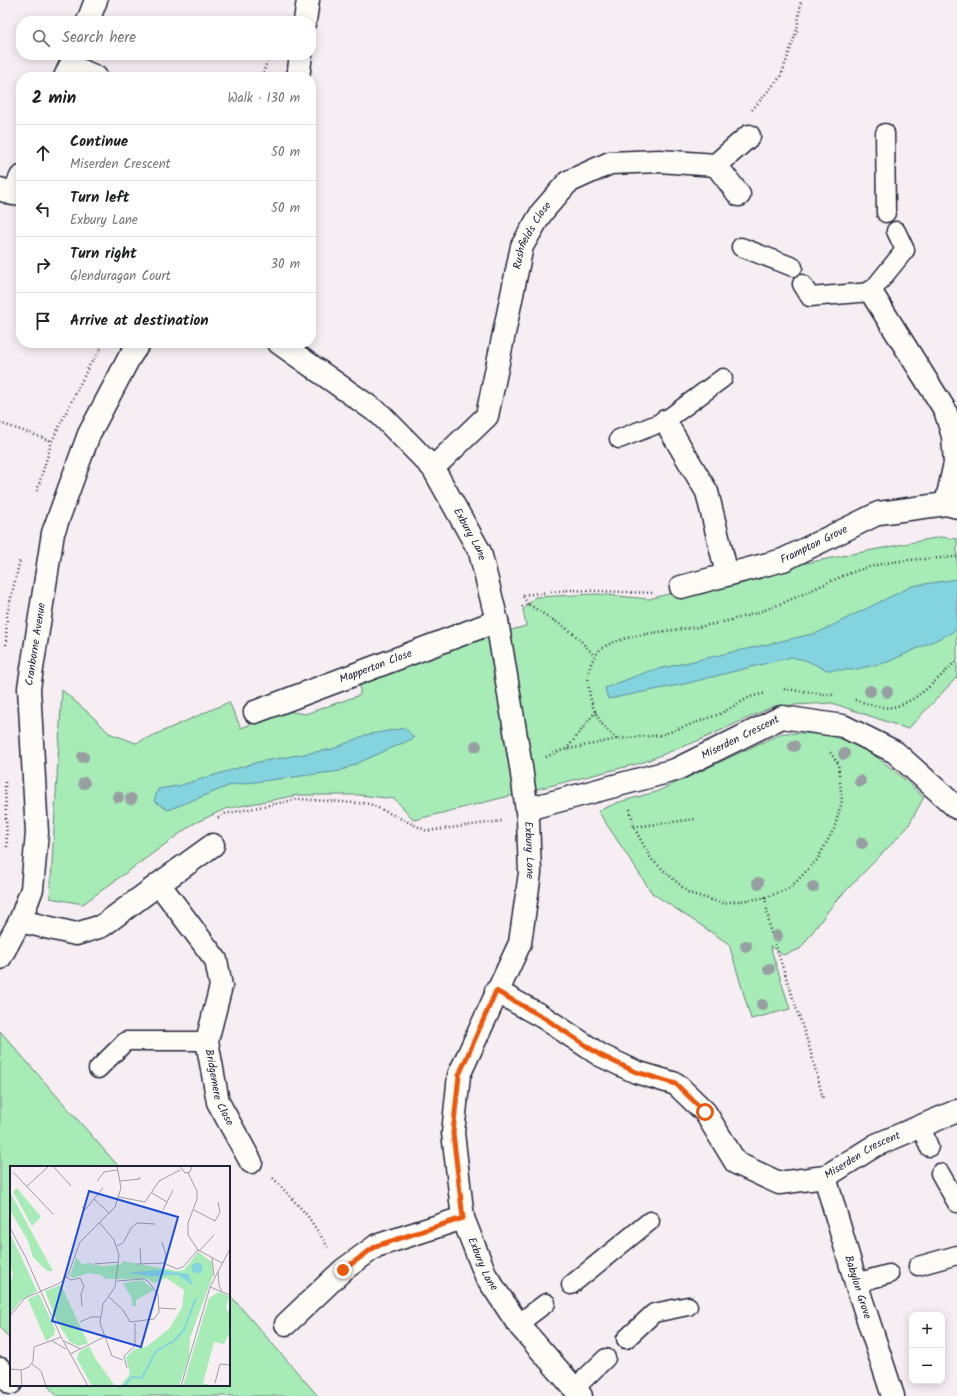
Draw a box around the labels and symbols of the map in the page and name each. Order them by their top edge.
street label: Rushfields Close [508,198,556,271]
street label: Exbury Lane [448,505,491,562]
street label: Frampton Grove [777,521,851,569]
street label: Cranborne Avenue [21,602,51,687]
street label: Mapperton Close [337,645,415,688]
street label: Miserden Crescent [698,710,783,765]
street label: Exbury Lane [519,821,539,880]
street label: Bridgemere Close [200,1048,238,1129]
route start [696,1103,714,1121]
street label: Miserden Crescent [821,1126,904,1184]
inset map [10,1166,230,1386]
street label: Exbury Lane [463,1235,503,1295]
street label: Babylon Grove [839,1253,876,1322]
route end [334,1261,352,1279]

